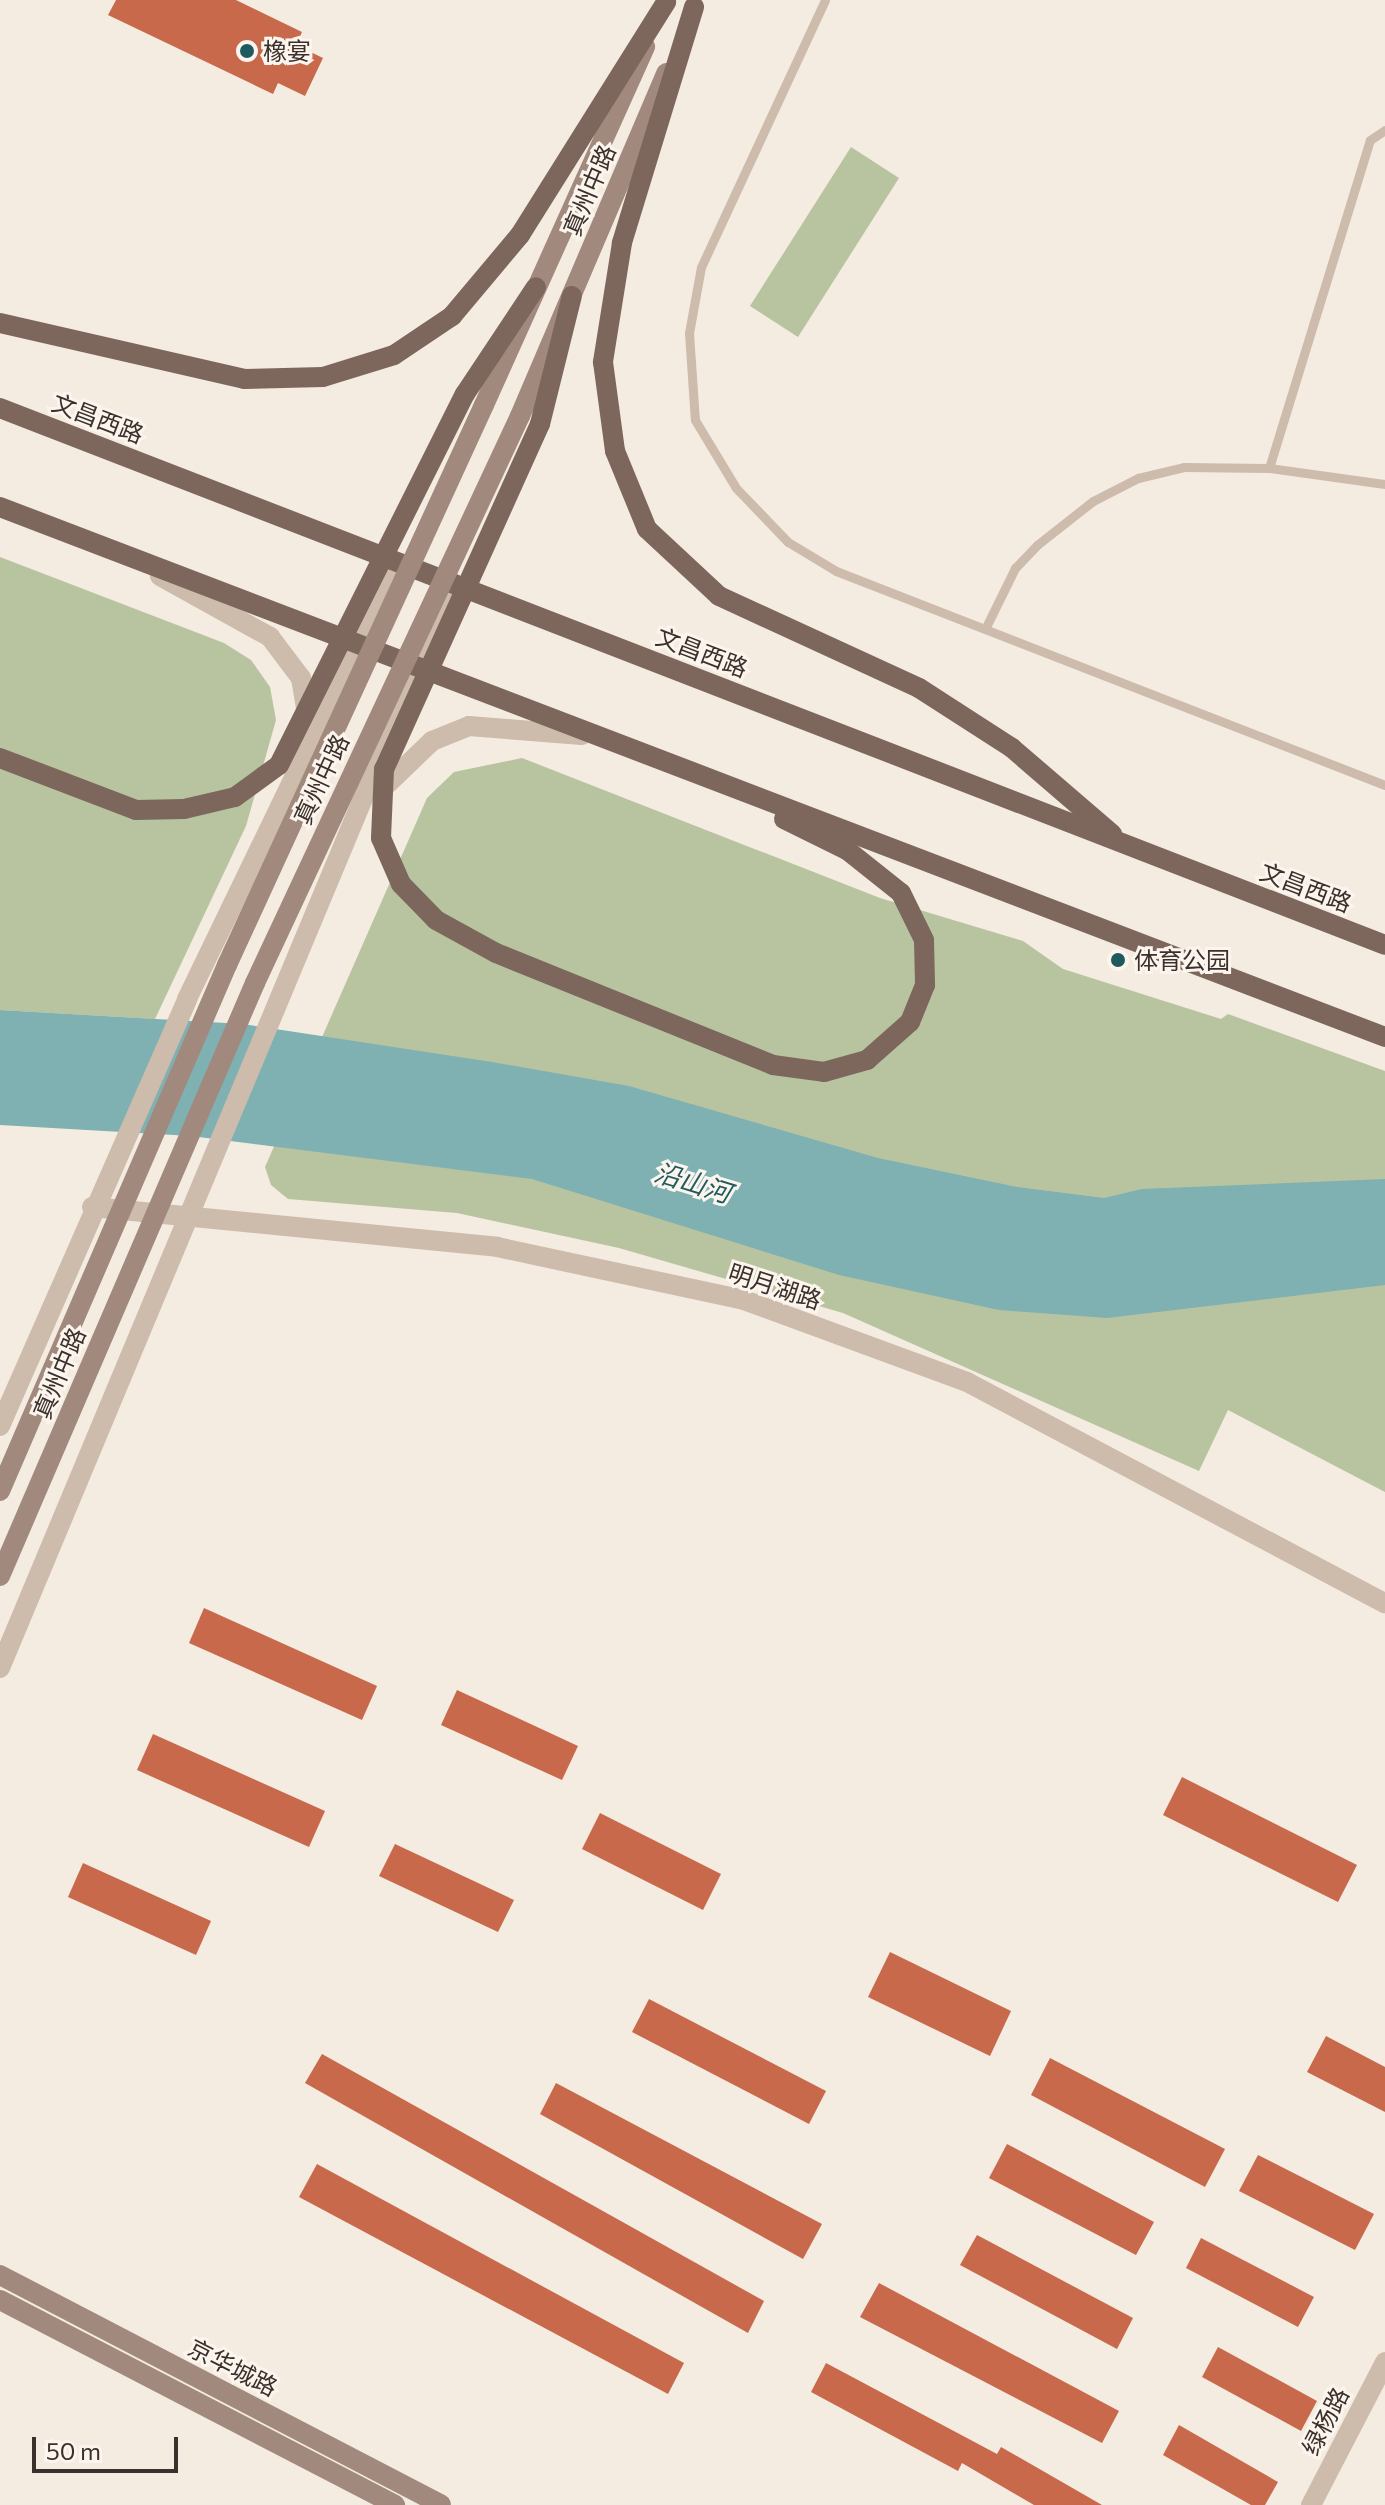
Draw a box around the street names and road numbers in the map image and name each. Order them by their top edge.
street label: 真州中路 [557,140,621,240]
street label: 文昌西路 [48,387,148,449]
street label: 文昌西路 [652,621,752,683]
street label: 真州中路 [288,729,354,829]
street label: 文昌西路 [1256,856,1356,918]
street label: 明月湖路 [725,1257,825,1315]
street label: 真州中路 [27,1323,91,1423]
street label: 京华城路 [184,2332,282,2402]
street label: 绿杨路 [1296,2382,1354,2460]

